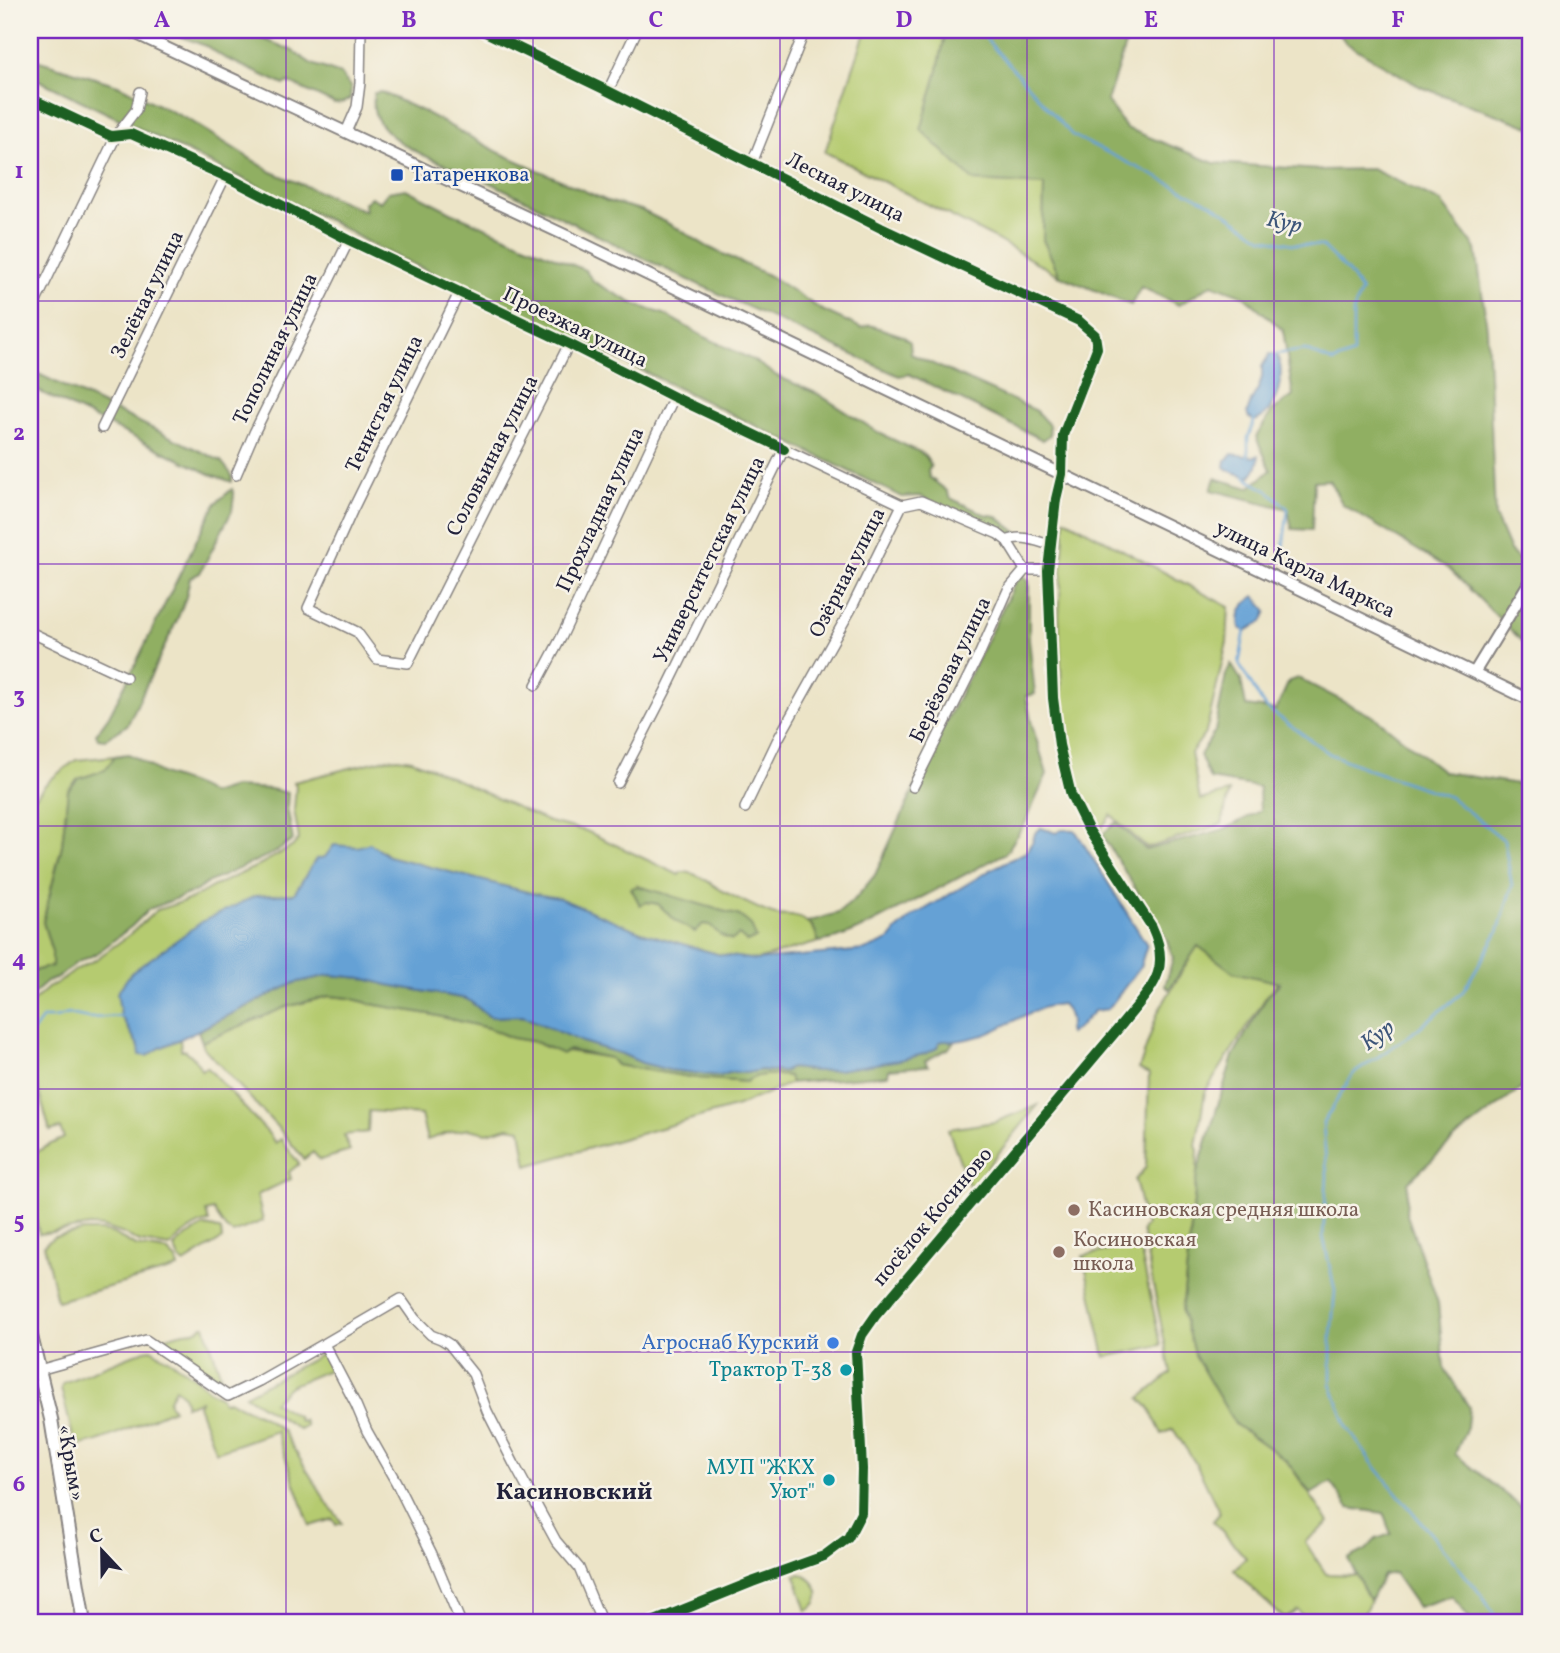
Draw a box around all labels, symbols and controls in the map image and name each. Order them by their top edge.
text: A [154,5,170,37]
text: B [401,5,417,37]
text: C [649,5,663,37]
text: D [896,5,913,37]
text: E [1144,5,1158,37]
text: F [1391,5,1405,37]
street label: Лесная улица [781,146,909,230]
text: 1 [14,156,24,188]
place label: Татаренкова [411,161,530,190]
marker: Татаренкова [389,167,405,183]
water label: Кур [1263,203,1305,243]
street label: Зелёная улица [104,226,192,364]
street label: Тополиная улица [227,268,325,430]
street label: Проезжая улица [498,280,652,376]
street label: Тенистая улица [339,330,431,478]
street label: Соловьиная улица [440,370,546,542]
text: 2 [13,418,25,450]
street label: Прохладная улица [550,423,652,597]
street label: Университетская улица [647,451,773,669]
street label: Озёрная улица [803,503,893,643]
street label: улица Карла Маркса [1210,514,1400,626]
street label: Берёзовая улица [903,592,999,748]
text: 3 [13,681,25,713]
text: 4 [12,944,26,976]
water label: Кур [1354,1012,1402,1059]
street label: посёлок Косиново [866,1141,1000,1293]
place label: Касиновская средняя школа [1088,1196,1359,1225]
marker: Касиновская средняя школа [1066,1202,1082,1218]
text: 5 [13,1206,25,1238]
place label: Косиновская школа [1073,1226,1196,1279]
marker: Косиновская школа [1051,1244,1067,1260]
place label: Агроснаб Курский [642,1329,819,1358]
marker: Агроснаб Курский [825,1335,841,1351]
place label: Трактор Т-38 [709,1356,832,1385]
marker: Трактор Т-38 [838,1362,854,1378]
street label: «Крым» [49,1423,91,1503]
place label: МУП "ЖКХ Уют" [707,1454,815,1507]
text: 6 [13,1469,25,1501]
marker: МУП "ЖКХ Уют" [821,1472,837,1488]
district label: Касиновский [496,1476,652,1510]
north arrow [66,1516,136,1586]
text: С [86,1523,107,1551]

